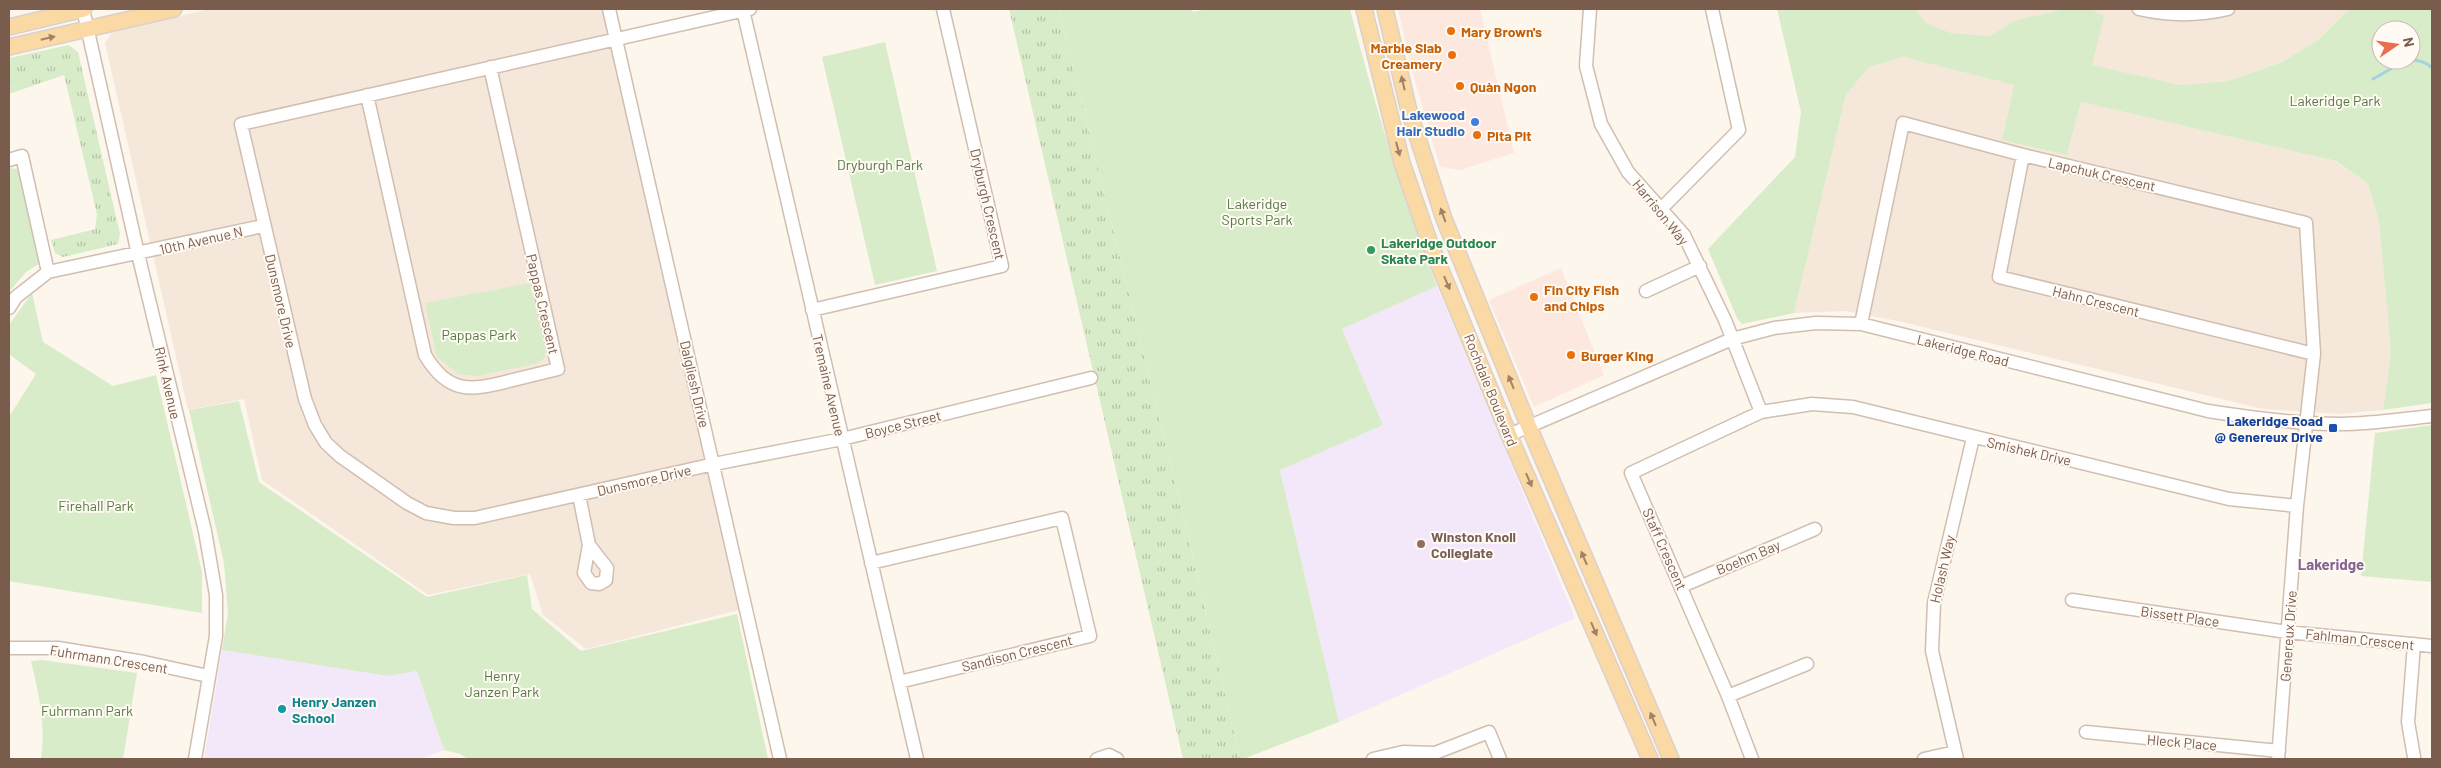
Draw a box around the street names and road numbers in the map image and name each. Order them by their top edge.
street label: Dryburgh Crescent [967,147,1009,261]
street label: Lapchuk Crescent [2047,153,2157,195]
street label: Harrison Way [1629,176,1693,249]
street label: 10th Avenue N [158,222,244,258]
street label: Dunsmore Drive [262,252,300,350]
street label: Pappas Crescent [523,252,563,356]
street label: Hahn Crescent [2051,282,2141,320]
street label: Lakeridge Road [1915,330,2011,370]
street label: Rochdale Boulevard [1461,331,1521,449]
street label: Tremaine Avenue [809,332,849,438]
street label: Dalgliesh Drive [677,339,713,429]
street label: Rink Avenue [151,345,185,421]
street label: Boyce Street [863,406,943,442]
street label: Smishek Drive [1985,433,2073,469]
street label: Dunsmore Drive [595,461,693,499]
street label: Staff Crescent [1639,505,1691,593]
street label: Holash Way [1926,533,1958,605]
street label: Boehm Bay [1713,536,1783,578]
street label: Genereux Drive [2276,590,2300,682]
street label: Bissett Place [2140,602,2220,630]
street label: Fahlman Crescent [2305,625,2415,653]
street label: Sandison Crescent [960,631,1074,675]
street label: Fuhrmann Crescent [49,641,169,677]
street label: Hleck Place [2146,730,2218,754]

